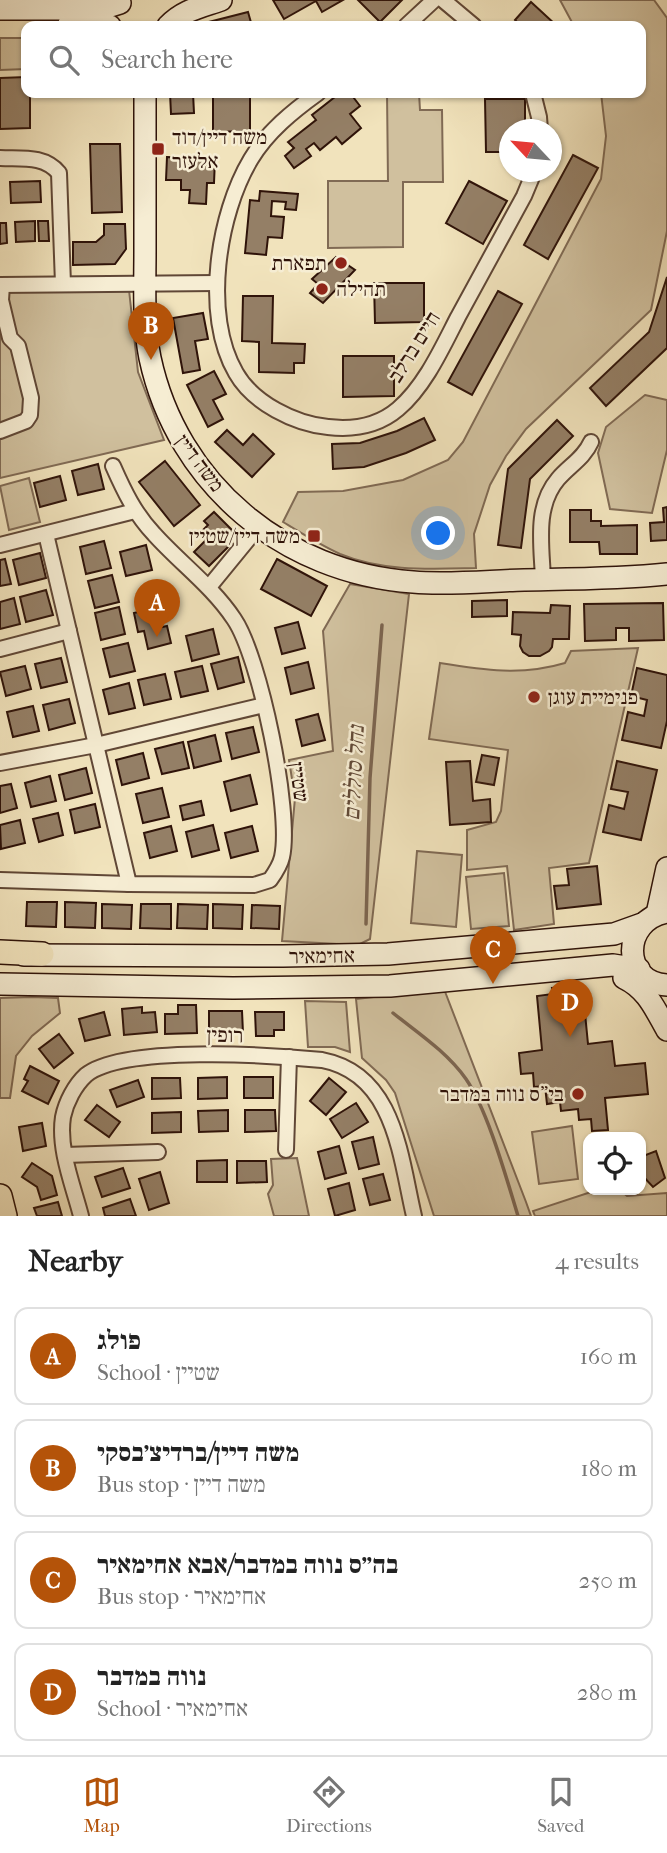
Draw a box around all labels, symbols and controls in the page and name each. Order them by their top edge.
search box [21,21,646,98]
icon: search [45,41,83,79]
text: Search here [101,44,233,75]
north arrow [499,119,562,182]
place label: משה דיין/דוד אלעזר [172,125,267,173]
marker: משה דיין/דוד אלעזר [150,141,166,157]
place label: תפארת [271,251,327,275]
marker: תפארת [333,255,349,271]
place label: תהילה [336,277,386,301]
marker: תהילה [314,281,330,297]
pin: B [128,302,174,360]
street label: חיים ברלב [383,307,445,387]
street label: משה דיין [171,430,229,496]
your location [421,516,455,550]
place label: משה דיין/שטיין [189,524,300,548]
marker: משה דיין/שטיין [306,528,322,544]
pin: A [134,579,180,637]
place label: פנימיית עוגן [548,685,638,709]
marker: פנימיית עוגן [526,689,542,705]
water label: נחל סוללים [338,722,370,821]
street label: שטיין [284,760,314,804]
pin: C [470,926,516,984]
street label: אחימאיר [289,943,355,969]
pin: D [547,979,593,1037]
street label: רופין [206,1023,244,1047]
place label: בי"ס נווה במדבר [440,1082,564,1106]
marker: בי"ס נווה במדבר [570,1086,586,1102]
map controls [583,1132,646,1195]
button: locate [583,1132,646,1195]
text: Nearby [28,1244,123,1279]
text: 4 results [555,1248,639,1275]
text: פולג [97,1325,141,1356]
text: A [46,1343,60,1370]
text: 160 m [580,1343,637,1370]
text: School · שטיין [97,1359,220,1386]
text: משה דיין/ברדיצ׳בסקי [97,1437,299,1468]
text: B [46,1455,60,1482]
text: 180 m [580,1455,637,1482]
text: Bus stop · משה דיין [97,1471,266,1498]
text: בה״ס נווה במדבר/אבא אחימאיר [97,1549,398,1580]
text: C [45,1567,61,1594]
text: 250 m [579,1567,637,1594]
text: Bus stop · אחימאיר [97,1583,266,1610]
text: נווה במדבר [97,1661,206,1692]
text: D [44,1679,62,1706]
text: 280 m [577,1679,637,1706]
text: School · אחימאיר [97,1695,248,1722]
tab: Map [83,1773,121,1837]
tab: Directions [286,1773,372,1837]
tab: Saved [537,1773,584,1837]

